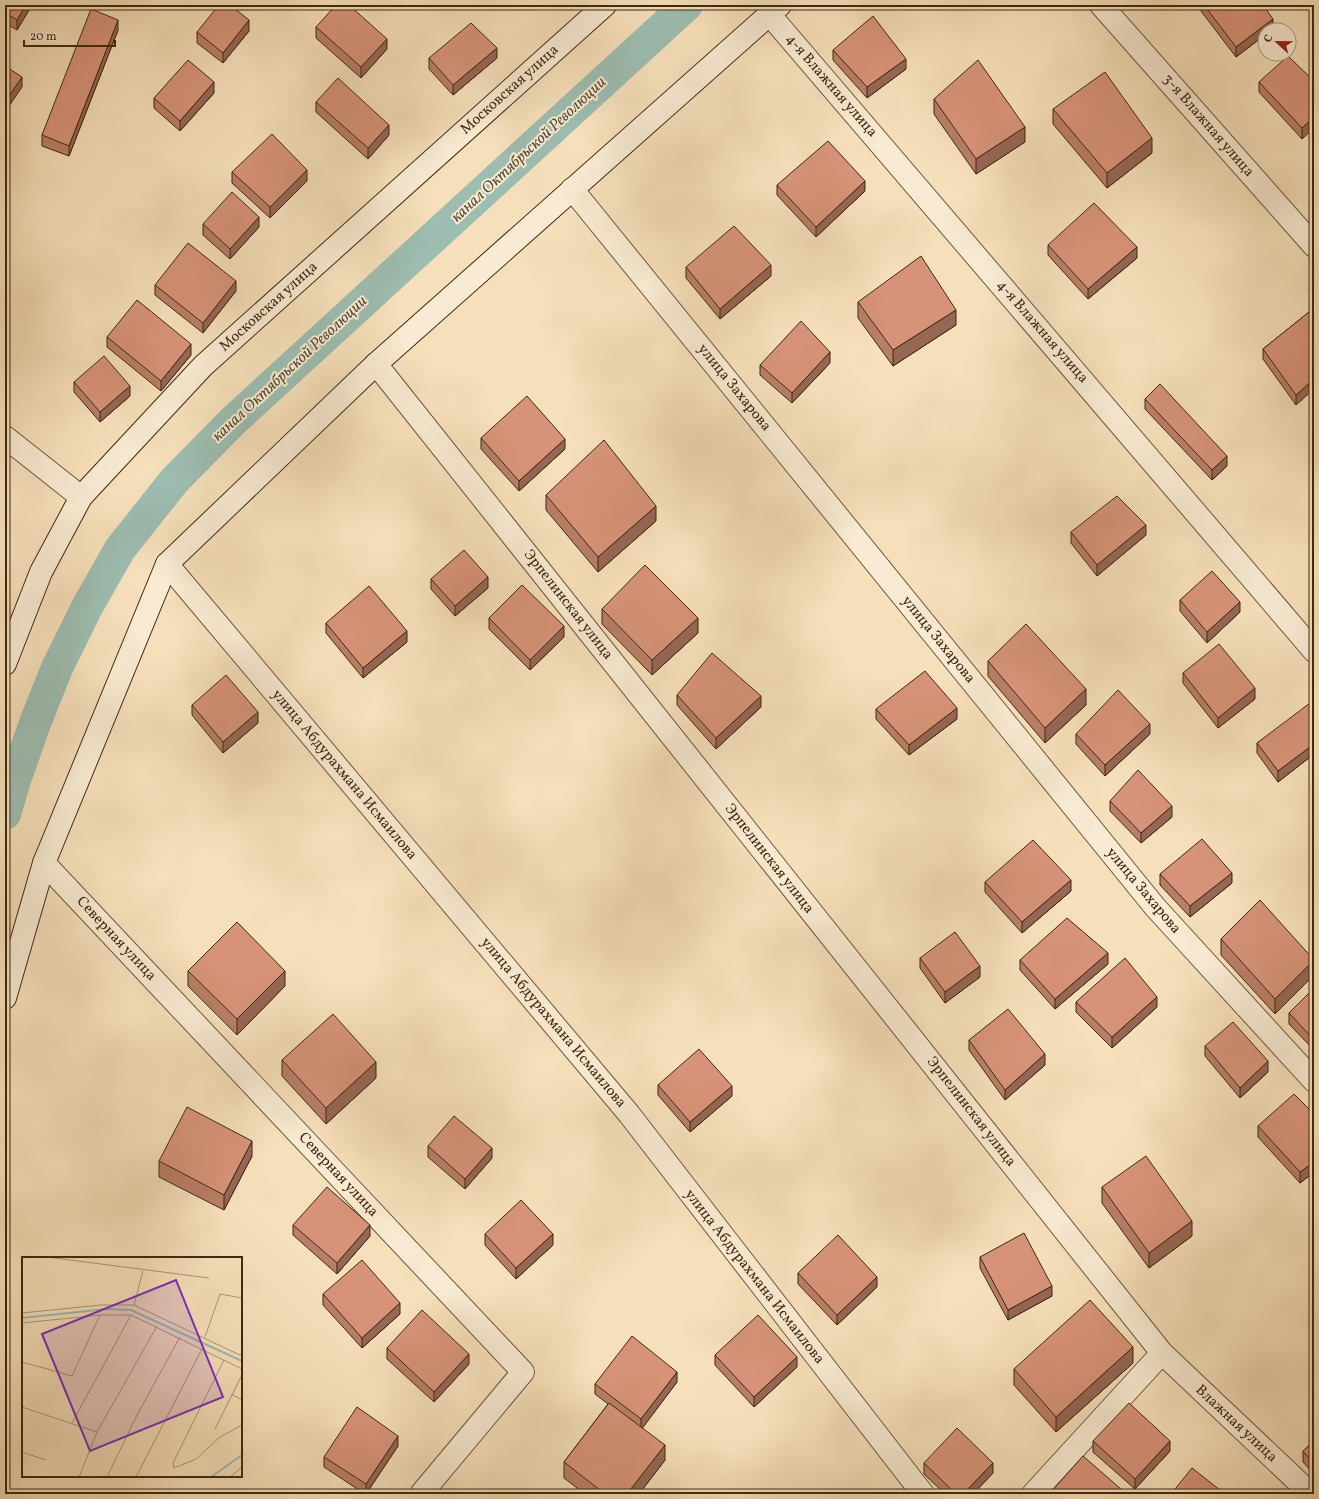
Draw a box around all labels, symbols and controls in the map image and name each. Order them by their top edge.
scale bar [24,22,115,48]
north arrow [1257,22,1297,62]
text: 20 m [30,29,57,45]
street label: 4-я Влажная улица [780,30,882,142]
text: С [1261,33,1277,45]
street label: Московская улица [456,40,564,140]
street label: 3-я Влажная улица [1157,70,1259,182]
water label: канал Октябрьской Революции [447,72,611,228]
street label: Московская улица [215,257,323,357]
street label: 4-я Влажная улица [991,276,1093,388]
water label: канал Октябрьской Революции [208,291,372,447]
street label: улица Захарова [692,340,776,436]
street label: Эрпелинская улица [518,546,618,664]
street label: улица Захарова [896,592,980,688]
street label: улица Абдурахмана Исмаилова [266,685,422,865]
street label: Эрпелинская улица [719,800,819,918]
street label: улица Захарова [1101,843,1185,939]
street label: Северная улица [71,892,161,986]
street label: улица Абдурахмана Исмаилова [475,933,631,1113]
street label: Эрпелинская улица [921,1053,1021,1171]
street label: Северная улица [293,1128,383,1222]
street label: улица Абдурахмана Исмаилова [679,1185,829,1369]
inset map [22,1257,242,1477]
street label: Влажная улица [1190,1380,1282,1468]

